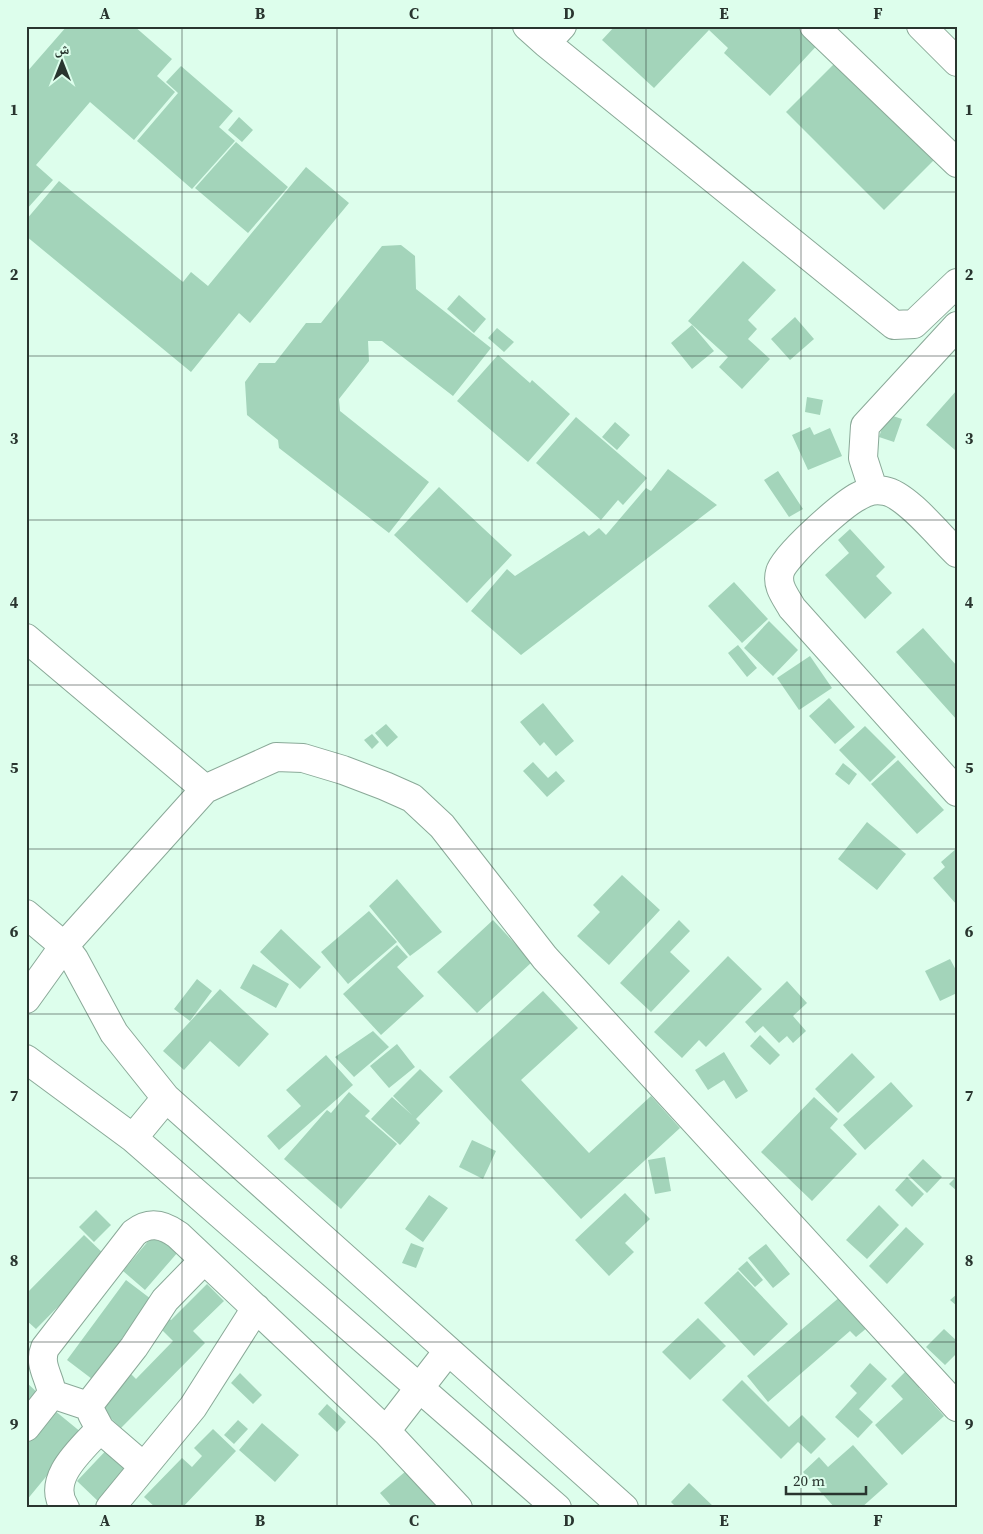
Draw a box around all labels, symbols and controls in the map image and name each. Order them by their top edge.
text: A [100,2,111,24]
text: B [255,2,266,24]
text: C [409,2,419,24]
text: D [563,2,575,24]
text: E [719,2,729,24]
text: F [873,2,883,24]
north arrow [38,38,88,88]
text: ش [55,39,70,59]
text: 1 [10,98,18,120]
text: 1 [965,98,973,120]
text: 2 [10,263,19,285]
text: 2 [965,263,974,285]
text: 3 [10,427,19,449]
text: 3 [965,427,974,449]
text: 4 [10,591,19,613]
text: 4 [965,591,974,613]
text: 5 [10,756,19,778]
text: 5 [965,756,974,778]
text: 6 [10,920,19,942]
text: 6 [965,920,974,942]
text: 7 [10,1084,19,1106]
text: 7 [965,1084,974,1106]
text: 8 [10,1249,18,1271]
text: 8 [965,1249,973,1271]
text: 9 [10,1413,19,1435]
text: 9 [965,1413,974,1435]
scale bar [786,1464,866,1496]
text: 20 m [793,1470,825,1491]
text: A [100,1509,111,1531]
text: B [255,1509,266,1531]
text: C [409,1509,419,1531]
text: D [563,1509,575,1531]
text: E [719,1509,729,1531]
text: F [873,1509,883,1531]

